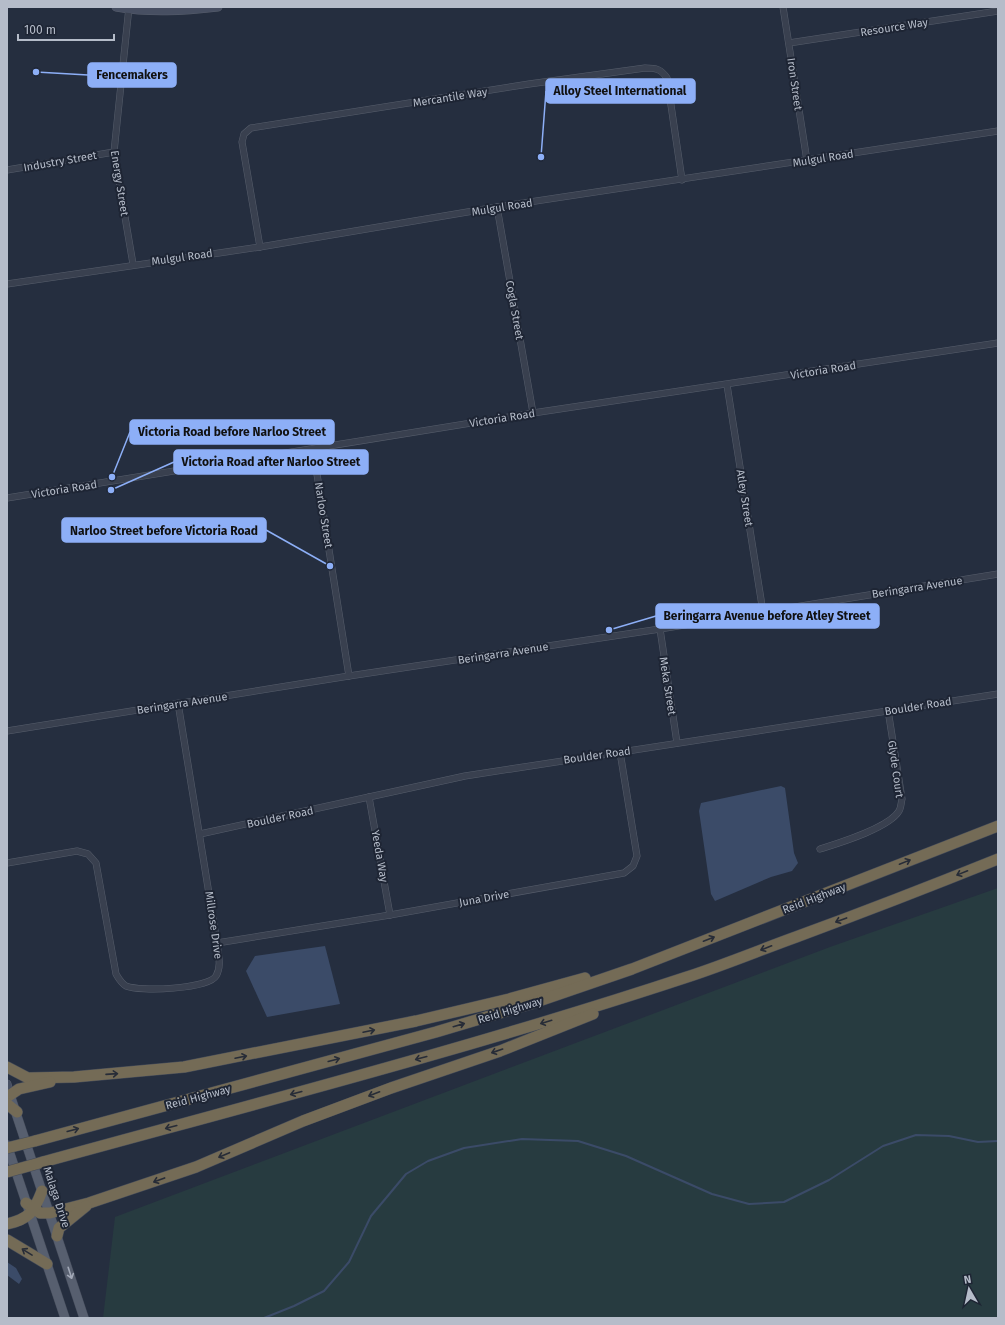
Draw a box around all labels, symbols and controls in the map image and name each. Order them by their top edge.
scale bar [18,16,114,42]
street label: Resource Way [859,16,929,39]
text: 100 m [24,23,56,37]
street label: Iron Street [784,57,805,111]
callout: Fencemakers [88,63,176,87]
text: Fencemakers [96,68,168,82]
callout: Alloy Steel International [546,79,695,103]
text: Alloy Steel International [553,84,687,98]
street label: Mercantile Way [412,85,489,110]
street label: Mulgul Road [792,147,855,170]
street label: Industry Street [22,149,98,174]
street label: Energy Street [108,149,131,217]
street label: Mulgul Road [471,196,534,219]
street label: Mulgul Road [151,247,214,268]
street label: Cogla Street [503,279,526,341]
street label: Victoria Road [789,359,857,382]
street label: Victoria Road [468,407,536,430]
callout: Victoria Road before Narloo Street [130,420,334,444]
text: Victoria Road before Narloo Street [137,425,326,439]
callout: Victoria Road after Narloo Street [174,450,368,474]
text: Victoria Road after Narloo Street [181,455,361,469]
street label: Atley Street [734,469,755,527]
street label: Victoria Road [30,478,98,501]
street label: Narloo Street [312,481,335,549]
callout: Narloo Street before Victoria Road [62,518,266,542]
text: Narloo Street before Victoria Road [70,524,258,538]
street label: Beringarra Avenue [871,574,963,601]
callout: Beringarra Avenue before Atley Street [656,604,879,628]
text: Beringarra Avenue before Atley Street [663,609,871,623]
street label: Beringarra Avenue [457,640,549,667]
street label: Meka Street [656,656,679,716]
street label: Beringarra Avenue [136,690,228,717]
street label: Boulder Road [884,695,953,718]
street label: Glyde Court [885,739,906,799]
street label: Boulder Road [563,744,632,767]
street label: Boulder Road [246,804,315,831]
street label: Yeeda Way [369,829,391,884]
one-way arrow [898,858,910,866]
one-way arrow [956,870,968,878]
street label: Reid Highway [781,880,848,917]
street label: Juna Drive [458,888,510,909]
street label: Millrose Drive [202,890,225,960]
one-way arrow [835,917,847,925]
one-way arrow [702,935,714,942]
one-way arrow [760,945,772,953]
street label: Reid Highway [476,994,545,1026]
one-way arrow [540,1019,553,1026]
one-way arrow [452,1021,465,1028]
one-way arrow [362,1026,375,1034]
one-way arrow [492,1048,504,1056]
one-way arrow [234,1053,247,1061]
one-way arrow [327,1055,340,1063]
one-way arrow [415,1055,428,1062]
one-way arrow [105,1071,118,1078]
street label: Reid Highway [164,1082,233,1112]
one-way arrow [290,1090,303,1097]
one-way arrow [369,1090,381,1098]
one-way arrow [164,1124,177,1131]
one-way arrow [66,1126,79,1134]
one-way arrow [219,1151,231,1159]
street label: Malaga Drive [41,1165,73,1229]
one-way arrow [153,1176,165,1184]
one-way arrow [22,1247,33,1256]
one-way arrow [67,1267,74,1280]
north arrow [949,1269,989,1309]
text: N [963,1273,972,1287]

